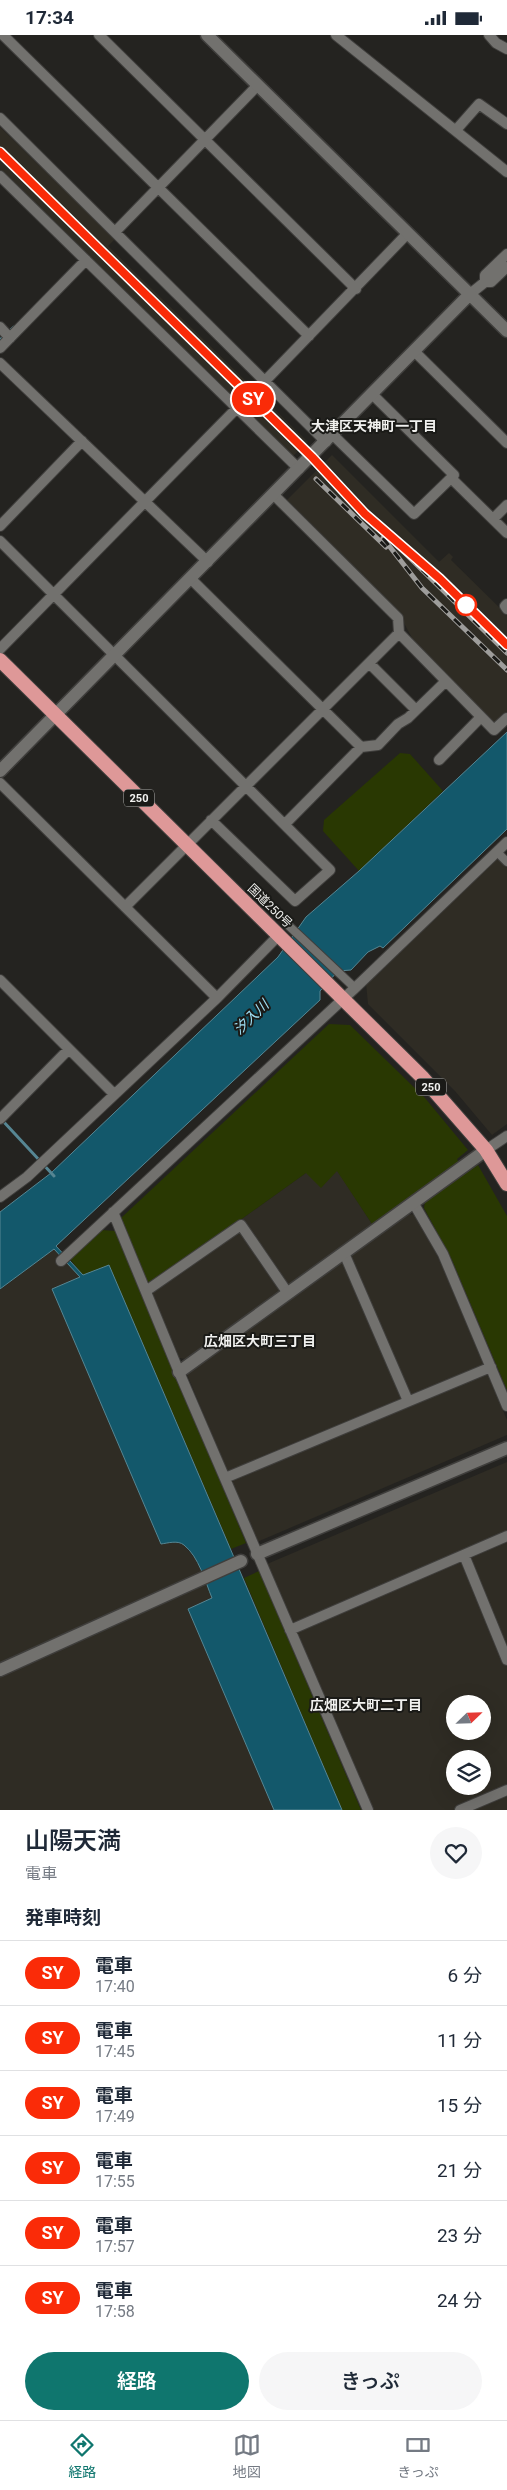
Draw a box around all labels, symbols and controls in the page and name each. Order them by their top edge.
text: 17:34 [25,6,74,29]
line badge: SY [230,383,276,415]
text: SY [242,388,264,409]
district label: 大津区天神町一丁目 [311,418,437,434]
unlabelled marker [455,594,477,616]
road number: 250 [124,789,154,806]
street label: 国道250号 [245,881,295,931]
water label: 汐入川 [230,995,273,1037]
road number: 250 [416,1079,446,1095]
district label: 広畑区大町三丁目 [204,1333,316,1349]
north arrow [446,1695,491,1740]
map controls [446,1695,491,1795]
district label: 広畑区大町二丁目 [310,1697,422,1713]
button: layers [446,1750,491,1795]
text: 山陽天満 [25,1827,121,1855]
button: heart [430,1827,482,1879]
text: 電車 [25,1864,57,1883]
text: 発車時刻 [25,1906,101,1929]
text: 電車 [95,1954,133,1977]
text: SY [41,1962,64,1983]
text: 6 分 [448,1964,482,1987]
text: 17:40 [95,1977,135,1996]
text: 電車 [95,2019,133,2042]
text: SY [41,2027,64,2048]
text: 11 分 [437,2029,482,2052]
text: 17:45 [95,2042,135,2061]
text: 電車 [95,2084,133,2107]
text: SY [41,2092,64,2113]
text: 15 分 [437,2094,482,2117]
text: 17:49 [95,2107,135,2126]
text: 電車 [95,2149,133,2172]
text: SY [41,2157,64,2178]
text: 21 分 [437,2159,482,2182]
text: 17:55 [95,2172,135,2191]
text: 電車 [95,2214,133,2237]
text: SY [41,2222,64,2243]
text: 23 分 [437,2224,482,2247]
text: 17:57 [95,2237,135,2256]
text: 電車 [95,2279,133,2302]
text: SY [41,2287,64,2308]
text: 24 分 [437,2289,482,2312]
text: 17:58 [95,2302,135,2321]
button: 経路 [25,2352,249,2410]
button: きっぷ [259,2352,482,2410]
tab: 経路 [68,2431,96,2481]
tab: 地図 [233,2431,261,2481]
tab: きっぷ [397,2431,439,2481]

